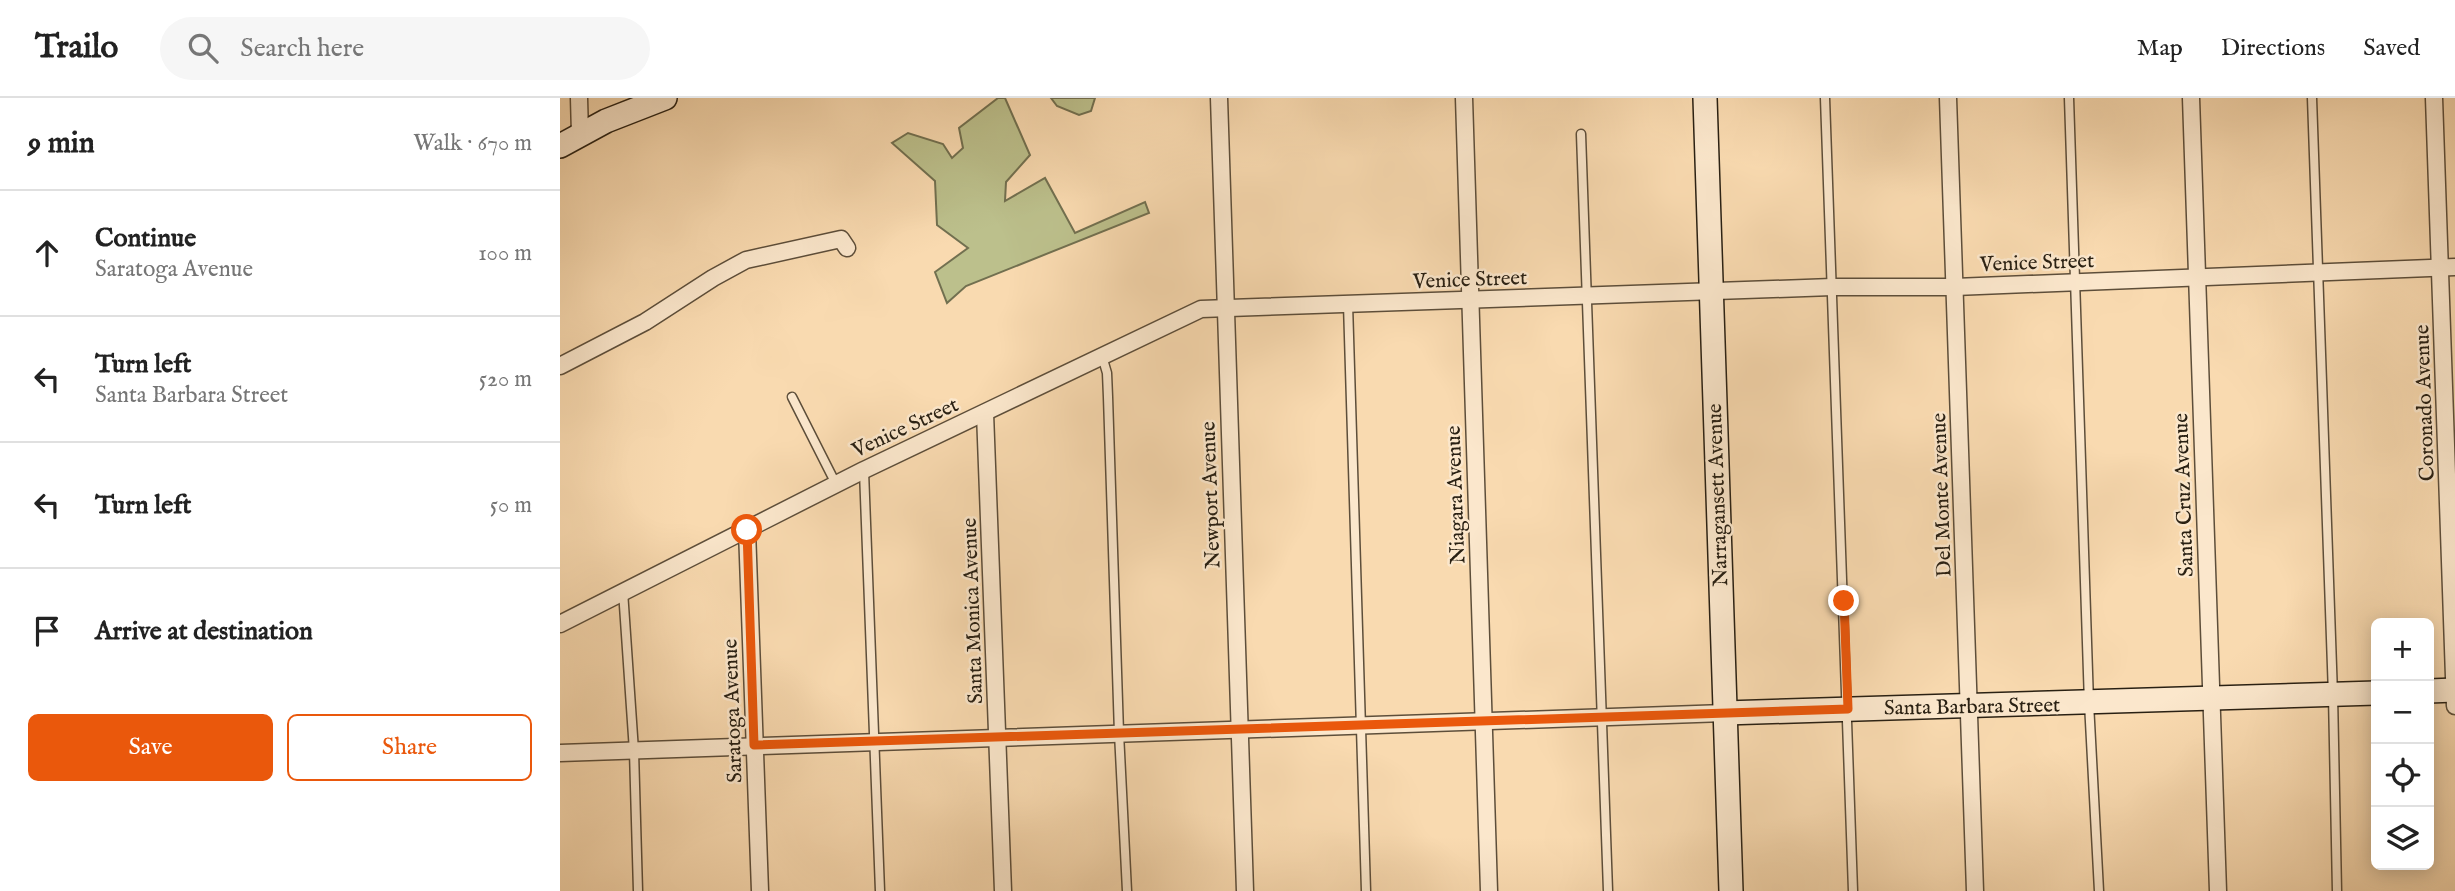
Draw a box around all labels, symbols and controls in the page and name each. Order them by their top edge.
search box [160,17,650,80]
text: Trailo [35,27,118,69]
icon: search [184,29,222,67]
text: Search here [240,32,364,65]
text: Map [2137,33,2183,64]
text: Directions [2221,33,2325,64]
text: Saved [2363,33,2420,64]
text: 9 min [28,125,95,163]
text: Walk · 670 m [413,129,532,158]
text: Continue [95,222,196,255]
icon: ahead [28,234,66,272]
text: 100 m [478,239,532,268]
street label: Venice Street [1978,248,2095,279]
text: Saratoga Avenue [95,255,253,284]
street label: Venice Street [1411,265,1528,296]
street label: Coronado Avenue [2409,324,2442,482]
text: Turn left [95,348,192,381]
icon: left [28,360,66,398]
text: 520 m [479,365,532,394]
text: Santa Barbara Street [95,381,288,410]
street label: Venice Street [847,392,963,465]
street label: Narragansett Avenue [1702,403,1735,587]
street label: Del Monte Avenue [1926,412,1959,578]
street label: Santa Cruz Avenue [2168,412,2201,577]
street label: Newport Avenue [1195,420,1228,569]
street label: Niagara Avenue [1441,425,1472,565]
icon: left [28,486,66,524]
text: Turn left [95,489,192,522]
text: 50 m [490,491,532,520]
route start [731,514,762,545]
street label: Santa Monica Avenue [957,517,990,704]
route end [1828,585,1859,616]
icon: arrive [28,612,66,650]
text: Arrive at destination [95,615,313,648]
map controls [2371,618,2434,870]
button: + [2371,618,2434,681]
street label: Saratoga Avenue [717,638,750,784]
button: − [2371,681,2434,744]
street label: Santa Barbara Street [1884,692,2060,723]
button: Save [28,714,273,781]
button: Share [287,714,532,781]
button: locate [2371,744,2434,807]
button: layers [2371,807,2434,870]

